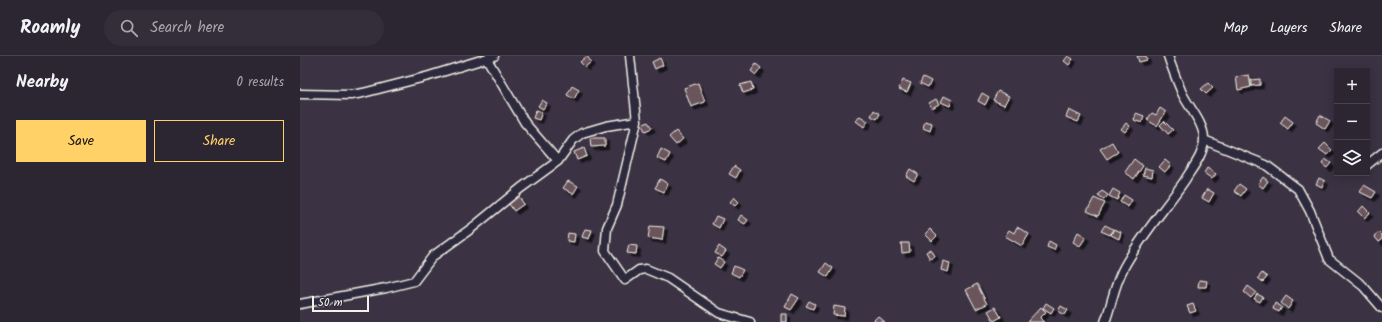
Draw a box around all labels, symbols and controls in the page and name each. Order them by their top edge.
search box [104,10,384,46]
text: Roamly [20,13,80,43]
text: Search here [150,16,224,40]
icon: search [118,17,140,39]
text: Map [1224,17,1248,39]
text: Layers [1270,17,1308,39]
text: Share [1330,17,1362,39]
map controls [1334,68,1370,176]
button: + [1334,68,1370,104]
text: Nearby [16,69,68,96]
text: 0 results [237,72,284,93]
button: − [1334,104,1370,140]
button: Save [16,120,146,162]
button: Share [154,120,284,162]
button: layers [1334,140,1370,176]
scale bar [312,294,369,313]
text: 50 m [318,294,343,312]

